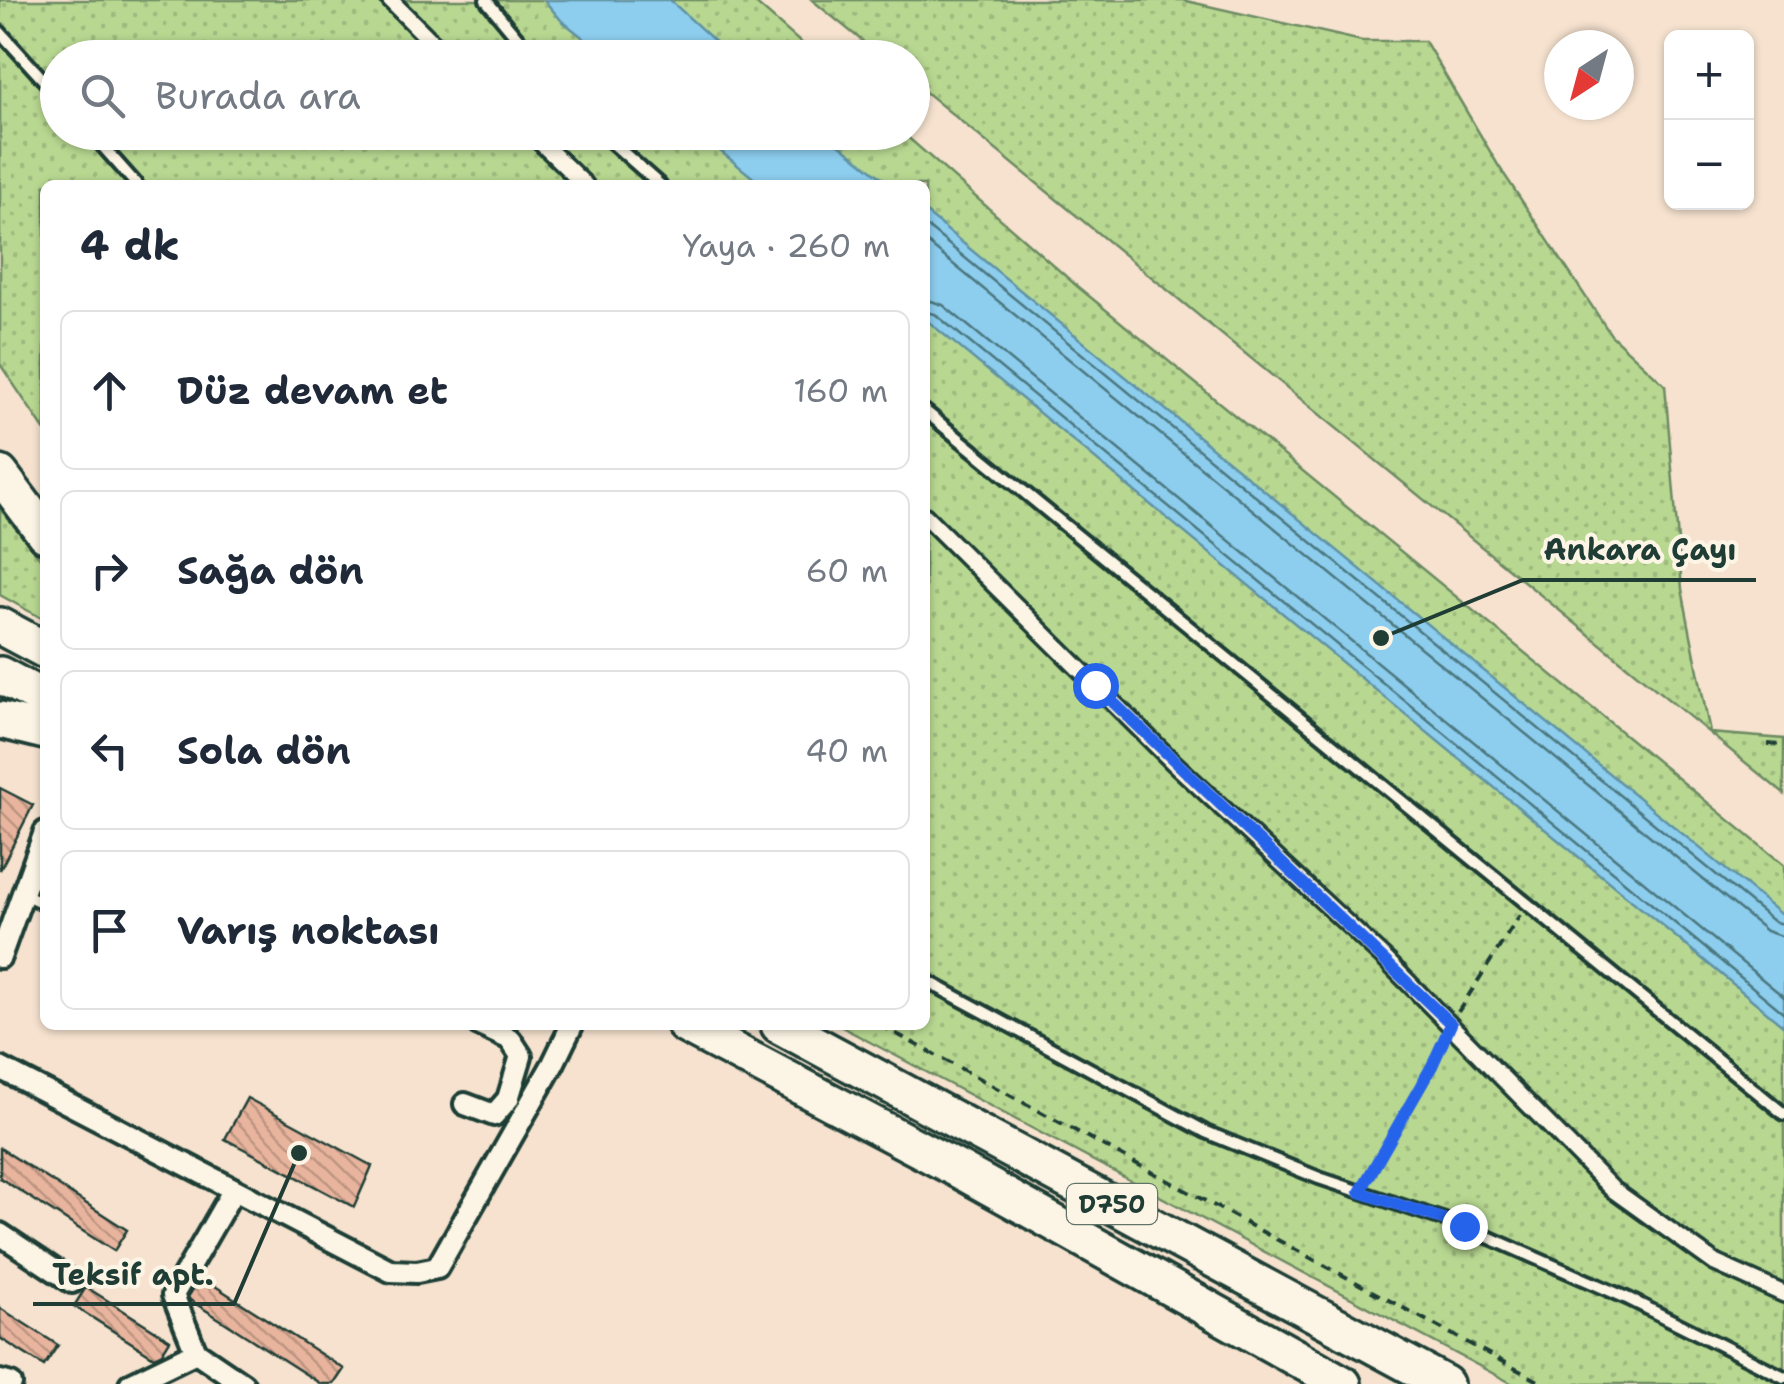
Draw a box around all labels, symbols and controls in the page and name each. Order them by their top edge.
north arrow [1544,30,1634,120]
map controls [1664,30,1754,210]
button: + [1664,30,1754,120]
search box [40,40,930,150]
icon: search [75,68,130,123]
text: Burada ara [155,70,361,121]
button: − [1664,120,1754,210]
text: 4 dk [80,217,180,273]
text: Yaya · 260 m [683,224,890,267]
icon: ahead [82,363,137,418]
text: Düz devam et [177,365,448,416]
text: 160 m [793,369,888,412]
callout: Ankara Çayı [1523,520,1756,580]
text: Ankara Çayı [1544,529,1736,570]
icon: right [82,543,137,598]
text: Sağa dön [177,545,364,596]
text: 60 m [806,549,888,592]
route start [1073,663,1119,709]
icon: left [82,723,137,778]
text: Sola dön [177,725,351,776]
text: 40 m [805,729,888,772]
icon: arrive [82,903,137,958]
text: Varış noktası [177,905,440,956]
road number: D750 [1067,1184,1157,1224]
route end [1442,1204,1488,1250]
callout: Teksif apt. [33,1244,234,1304]
text: Teksif apt. [52,1254,214,1295]

